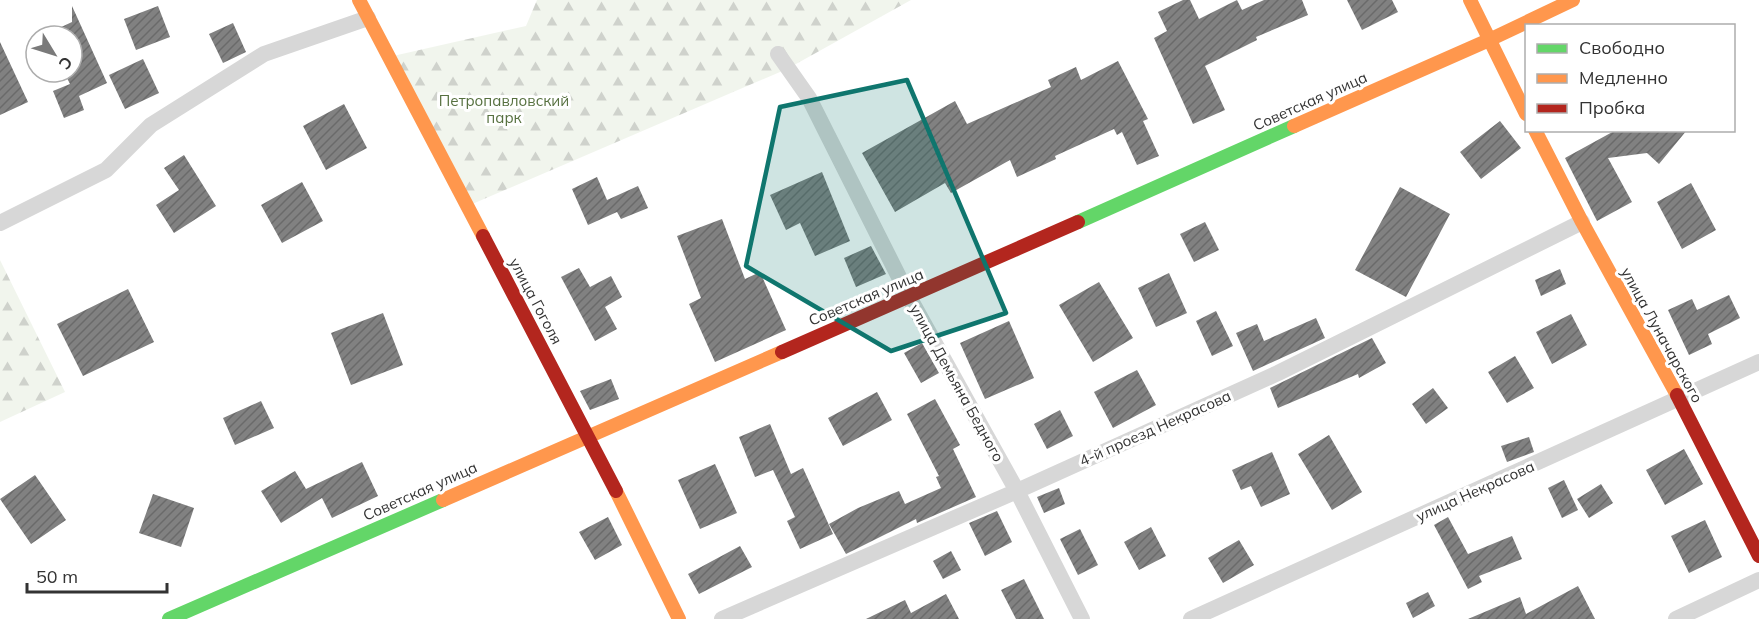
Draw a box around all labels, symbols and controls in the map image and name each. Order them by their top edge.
north arrow [24,24,84,84]
legend [1525,24,1735,132]
text: Свободно [1579,36,1665,59]
text: С [55,53,77,74]
text: Медленно [1579,66,1668,89]
street label: Советская улица [1250,67,1370,135]
park label: Петропавловский парк [439,91,569,127]
text: Пробка [1579,96,1645,119]
street label: улица Гоголя [505,255,567,347]
street label: Советская улица [806,264,926,330]
street label: улица Луначарского [1617,264,1707,406]
street label: улица Демьяна Бедного [906,301,1008,465]
street label: 4-й проезд Некрасова [1076,386,1234,470]
street label: улица Некрасова [1413,456,1537,526]
street label: Советская улица [360,457,480,525]
scale bar [27,556,166,594]
text: 50 m [36,565,78,588]

